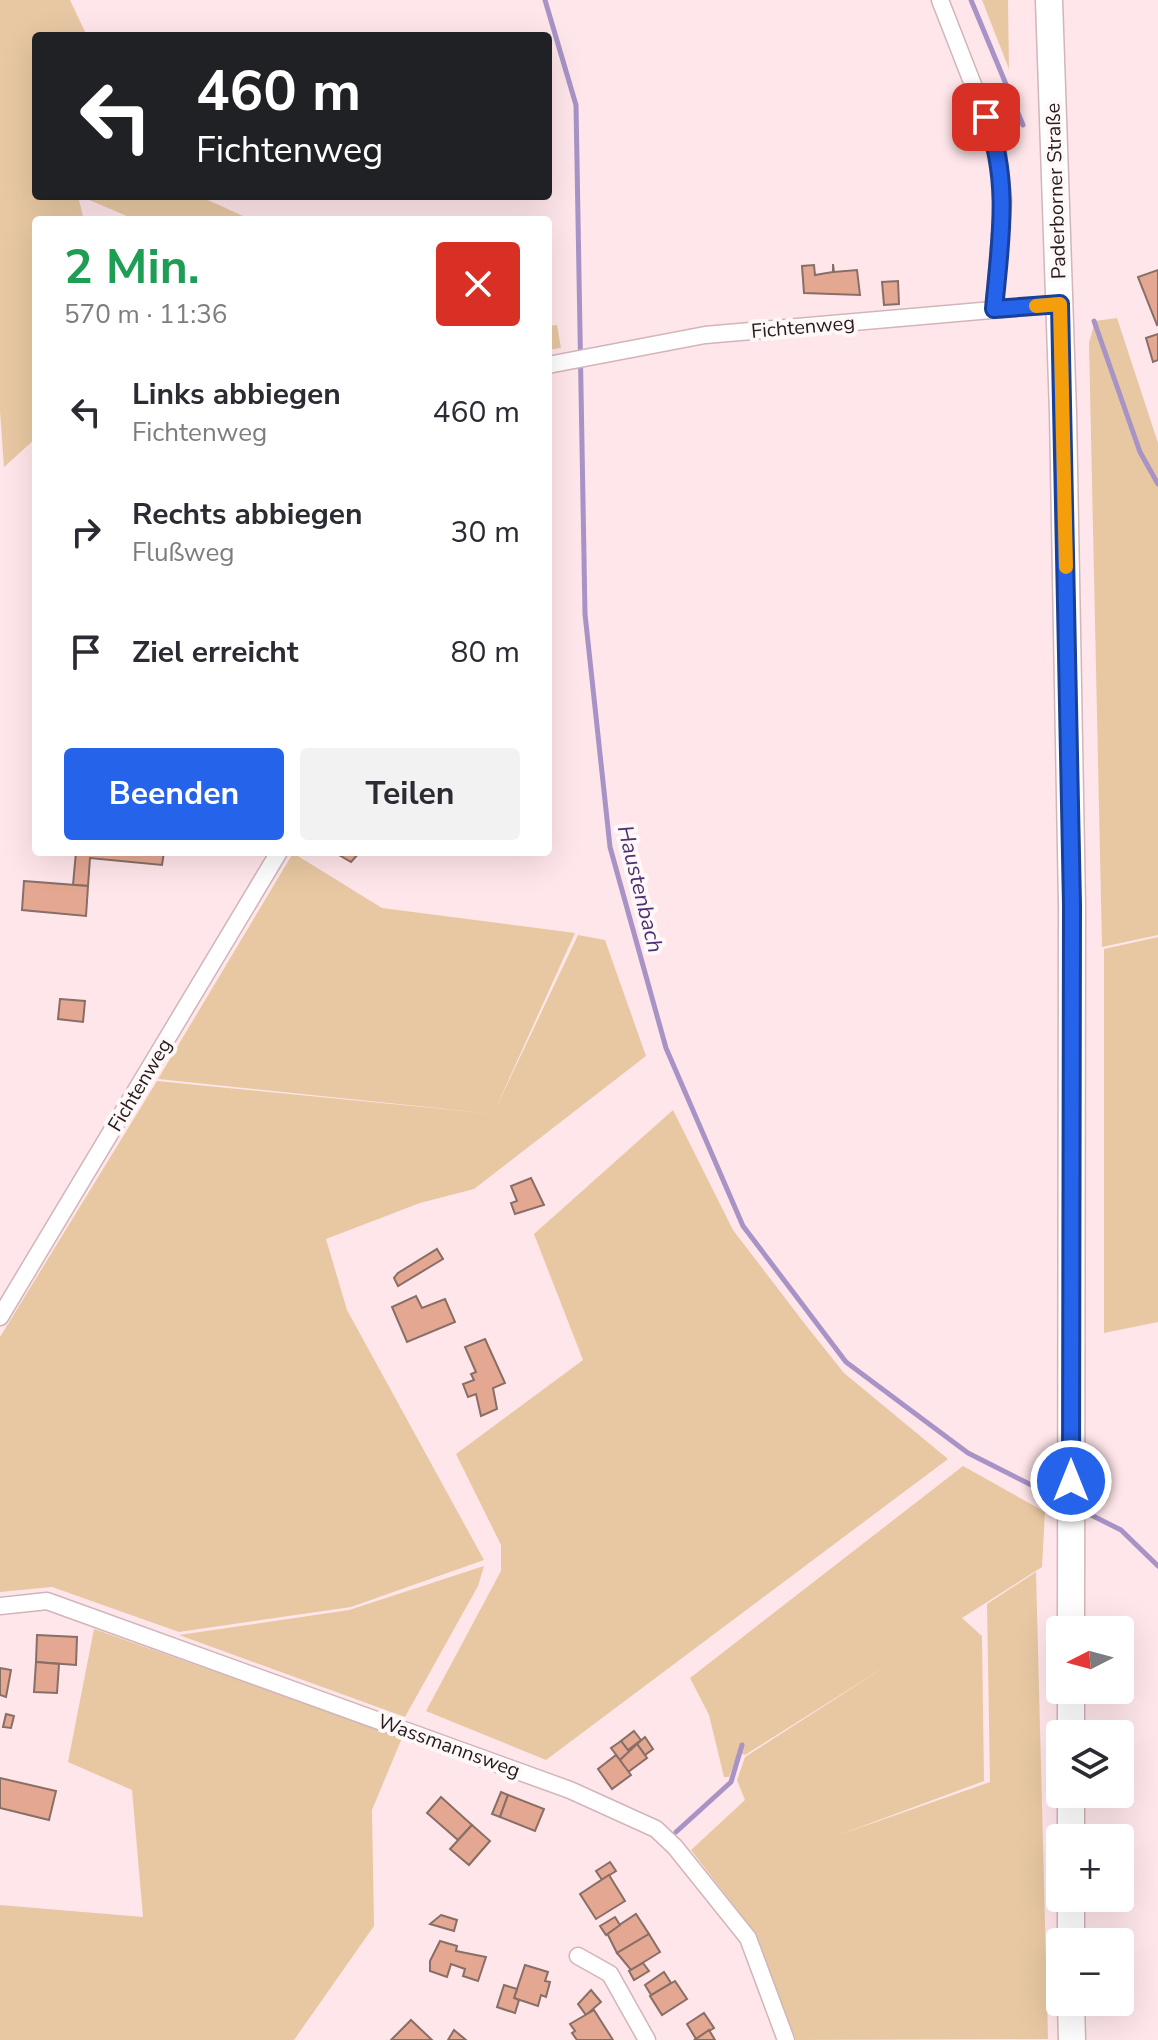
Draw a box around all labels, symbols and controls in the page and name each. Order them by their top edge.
text: 460 m [196,53,361,130]
icon: left [64,64,168,168]
pin [952,83,1020,151]
icon: arrive [964,95,1008,139]
street label: Paderborner Straße [1039,102,1073,280]
text: Fichtenweg [196,126,383,175]
text: 2 Min. [64,234,200,300]
button: close [436,242,520,326]
text: 570 m · 11:36 [64,297,227,332]
street label: Fichtenweg [750,309,856,345]
text: Links abbiegen [132,374,341,415]
icon: left [64,390,108,434]
text: 460 m [433,392,520,433]
text: Fichtenweg [132,415,267,450]
text: Rechts abbiegen [132,494,363,535]
icon: right [64,510,108,554]
text: 30 m [451,512,520,553]
text: Flußweg [132,535,235,570]
icon: arrive [64,630,108,674]
text: Ziel erreicht [132,632,298,673]
text: 80 m [451,632,520,673]
button: Beenden [64,748,284,840]
button: Teilen [300,748,520,840]
water label: Haustenbach [610,822,670,956]
street label: Fichtenweg [102,1033,178,1137]
position arrow [1029,1439,1113,1523]
north arrow [1046,1616,1134,1704]
map controls [1046,1616,1134,2016]
street label: Wassmannsweg [374,1708,524,1784]
button: layers [1046,1720,1134,1808]
button: + [1046,1824,1134,1912]
button: − [1046,1928,1134,2016]

